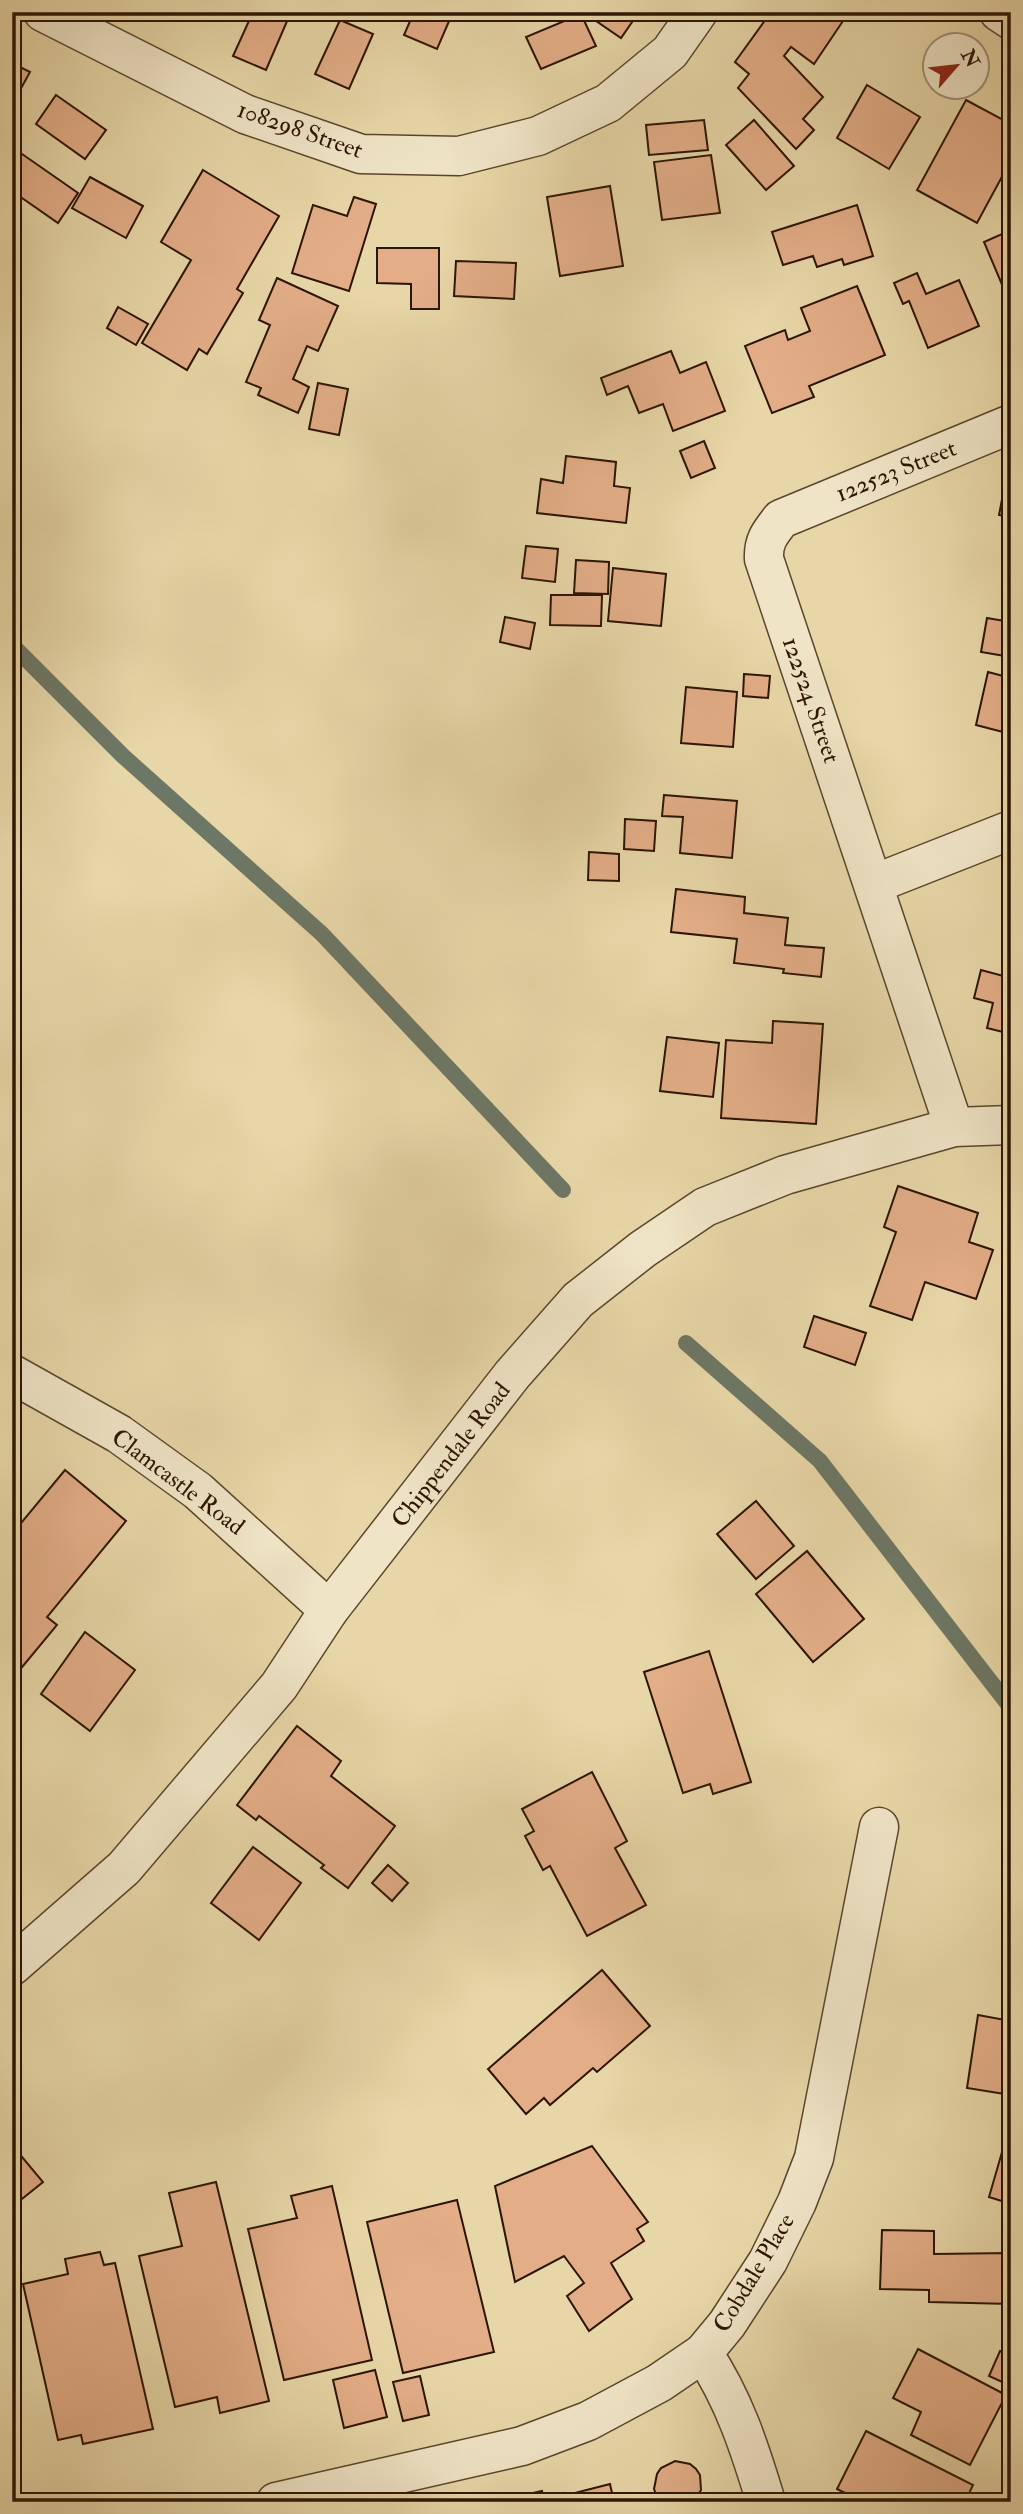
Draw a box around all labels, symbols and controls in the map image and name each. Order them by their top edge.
north arrow [922,32,992,102]
text: N [955,44,985,73]
street label: 108298 Street [233,94,367,166]
street label: 122523 Street [831,433,961,509]
street label: 122524 Street [775,633,847,767]
street label: Chippendale Road [385,1376,518,1534]
street label: Clamcastle Road [105,1422,251,1542]
street label: Cobdale Place [706,2208,802,2338]

